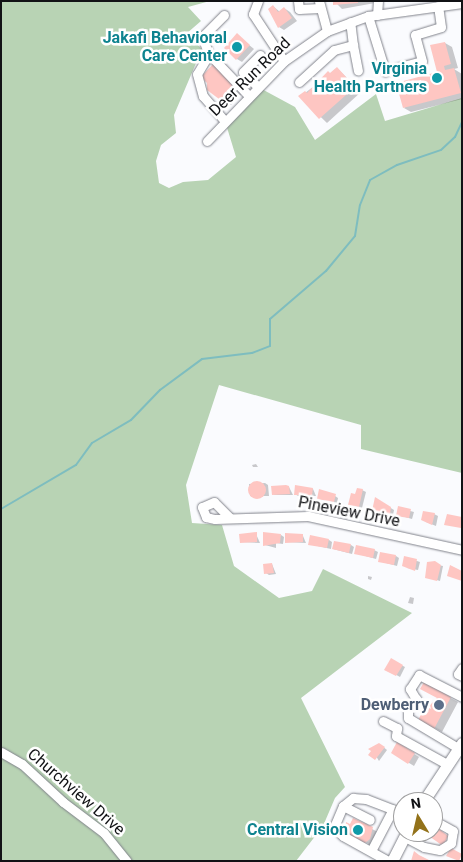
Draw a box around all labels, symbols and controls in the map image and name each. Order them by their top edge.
place label: Jakafi Behavioral Care Center [103,28,227,66]
street label: Deer Run Road [206,34,294,120]
marker: Jakafi Behavioral Care Center [231,41,243,53]
place label: Virginia Health Partners [314,59,427,97]
marker: Virginia Health Partners [431,72,443,84]
street label: Pineview Drive [296,493,402,531]
place label: Dewberry [361,695,429,715]
marker: Dewberry [433,699,445,711]
street label: Churchview Drive [23,745,129,839]
north arrow [393,792,443,842]
text: N [410,794,422,812]
place label: Central Vision [247,820,348,840]
marker: Central Vision [352,824,364,836]

